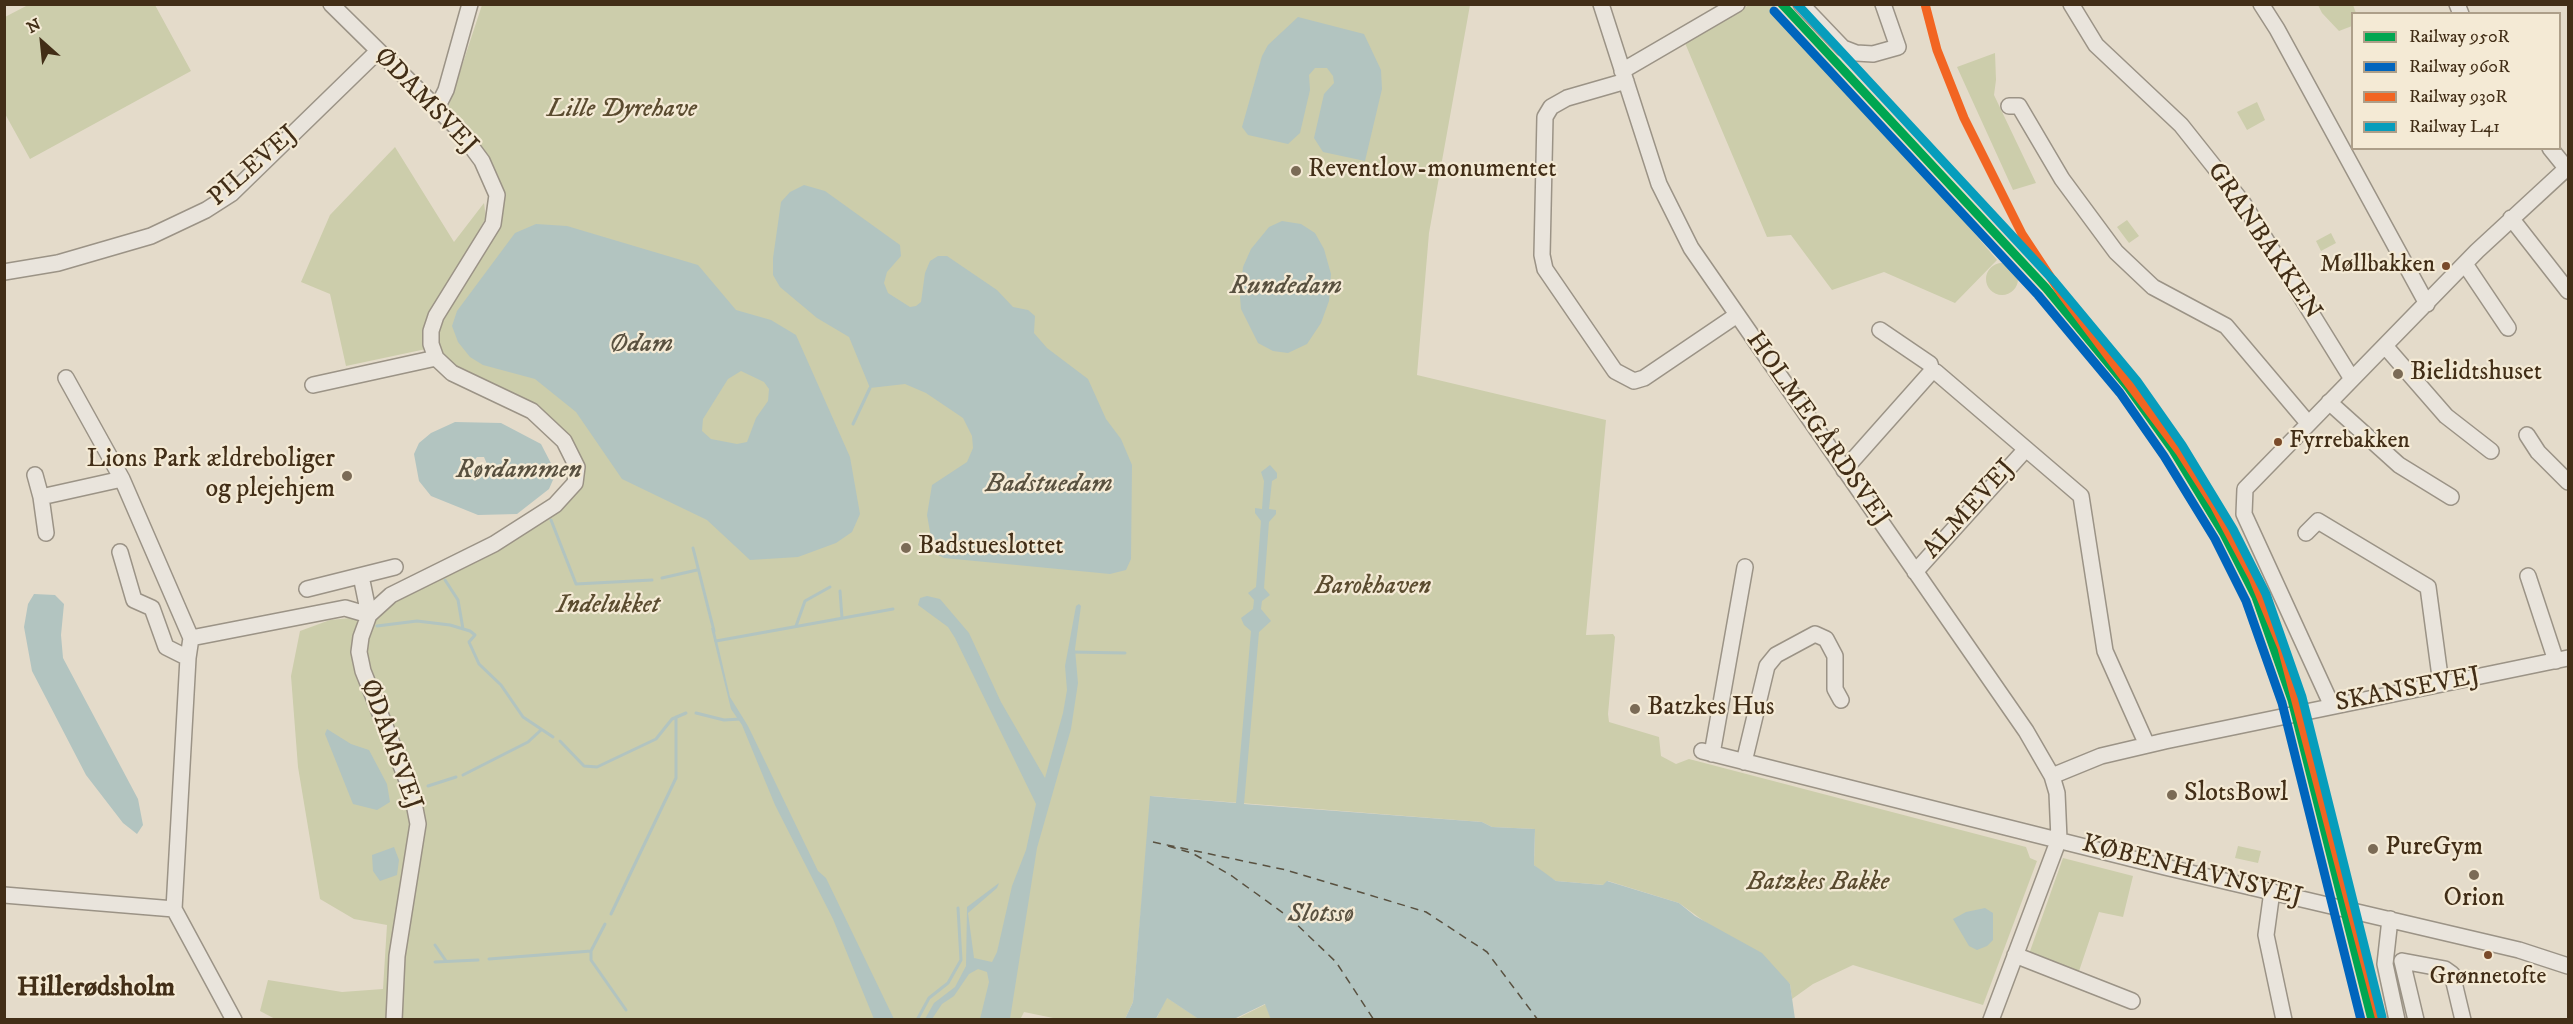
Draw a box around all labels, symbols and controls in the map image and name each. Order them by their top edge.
north arrow [12,12,72,72]
legend [2351,12,2561,150]
text: N [23,14,44,38]
text: Railway 950R [2409,26,2510,48]
street label: ØDAMSVEJ [366,42,484,162]
text: Railway 960R [2409,56,2510,78]
text: Railway 930R [2409,86,2507,108]
park label: Lille Dyrehave [547,95,697,127]
text: Railway L41 [2409,116,2500,138]
street label: PILEVEJ [203,120,305,214]
place label: Reventlow-monumentet [1308,155,1557,187]
street label: GRANBAKKEN [2199,158,2327,326]
marker: Reventlow-monumentet [1289,164,1303,178]
place label: Møllbakken [2320,252,2435,280]
marker: Møllbakken [2440,260,2452,272]
water label: Rundedam [1230,271,1342,303]
street label: HOLMEGÅRDSVEJ [1738,326,1896,534]
water label: Ødam [609,329,673,361]
place label: Bielidtshuset [2410,358,2542,390]
marker: Bielidtshuset [2391,367,2405,381]
place label: Fyrrebakken [2289,428,2410,456]
marker: Fyrrebakken [2272,436,2284,448]
place label: Lions Park ældreboliger og plejehjem [86,445,335,506]
street label: ALMEVEJ [1917,454,2023,566]
water label: Rørdammen [456,455,582,487]
marker: Lions Park ældreboliger og plejehjem [340,469,354,483]
water label: Badstuedam [985,469,1113,501]
place label: Badstueslottet [918,532,1064,564]
marker: Badstueslottet [899,541,913,555]
park label: Barokhaven [1315,572,1431,604]
park label: Indelukket [556,591,660,623]
street label: SKANSEVEJ [2333,662,2483,720]
street label: ØDAMSVEJ [352,676,428,814]
place label: Batzkes Hus [1647,693,1774,725]
marker: Batzkes Hus [1628,702,1642,716]
place label: SlotsBowl [2184,779,2288,811]
marker: SlotsBowl [2165,788,2179,802]
street label: KØBENHAVNSVEJ [2078,829,2306,915]
place label: PureGym [2385,833,2483,865]
marker: PureGym [2366,842,2380,856]
park label: Batzkes Bakke [1747,868,1889,900]
marker: Orion [2467,868,2481,882]
place label: Orion [2443,884,2505,916]
water label: Slotssø [1288,899,1354,931]
marker: Grønnetofte [2482,949,2494,961]
place label: Grønnetofte [2430,964,2546,992]
district label: Hillerødsholm [17,973,175,1005]

